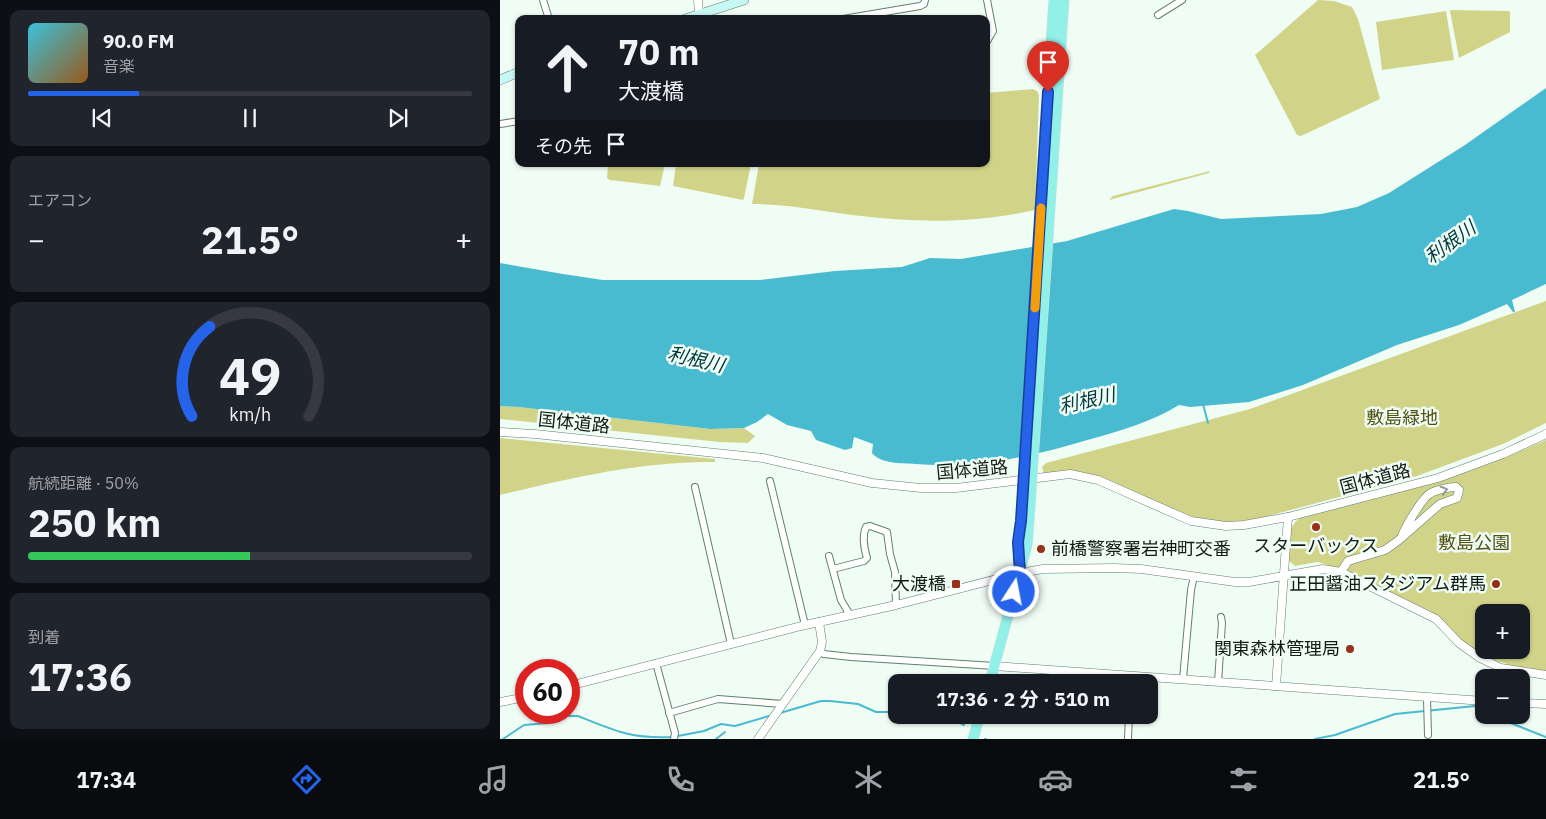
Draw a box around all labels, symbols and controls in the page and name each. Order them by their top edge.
text: 90.0 FM [103,29,174,53]
text: 70 m [618,29,700,75]
icon: ahead [535,35,600,100]
pin [1027,41,1069,92]
icon: arrive [1034,48,1062,76]
text: 音楽 [103,56,135,76]
text: 大渡橋 [618,76,684,105]
icon: previous [88,104,116,132]
icon: pause [236,104,264,132]
icon: next [384,104,412,132]
icon: arrive [602,130,630,158]
text: その先 [535,134,592,158]
text: エアコン [28,190,92,210]
water label: 利根川 [1420,214,1482,268]
text: 21.5° [201,215,299,264]
text: − [28,221,45,258]
text: + [455,221,472,258]
water label: 利根川 [666,341,728,378]
text: 49 [219,342,281,409]
water label: 利根川 [1057,381,1119,418]
text: km/h [229,403,271,426]
park label: 敷島緑地 [1366,406,1438,429]
street label: 国体道路 [537,407,611,438]
street label: 国体道路 [935,455,1009,484]
street label: 国体道路 [1337,458,1413,499]
text: 航続距離 · 50% [28,473,139,493]
one-way arrow [1439,485,1448,495]
text: 250 km [28,498,161,547]
marker: スターバックス [1310,521,1322,533]
park label: 敷島公園 [1438,531,1510,554]
place label: スターバックス [1253,534,1379,557]
place label: 前橋警察署岩神町交番 [1051,537,1231,560]
marker: 前橋警察署岩神町交番 [1035,543,1047,555]
position arrow [987,565,1039,617]
place label: 大渡橋 [892,572,946,595]
place label: 正田醤油スタジアム群馬 [1289,572,1486,595]
marker: 大渡橋 [950,578,962,590]
marker: 正田醤油スタジアム群馬 [1490,578,1502,590]
map controls [1475,604,1530,724]
button: + [1475,604,1530,659]
text: 到着 [28,627,60,647]
place label: 関東森林管理局 [1214,637,1340,660]
marker: 関東森林管理局 [1344,643,1356,655]
text: 17:36 [28,652,132,701]
speed limit sign: 60 [515,659,580,724]
button: − [1475,669,1530,724]
text: 17:36 · 2 分 · 510 m [936,687,1110,711]
icon: directions [289,762,324,797]
icon: music [476,762,511,797]
icon: phone [663,762,698,797]
icon: climate [851,762,886,797]
icon: car [1038,762,1073,797]
icon: filters [1226,762,1261,797]
text: 17:34 [76,765,136,794]
text: 21.5° [1413,765,1470,794]

